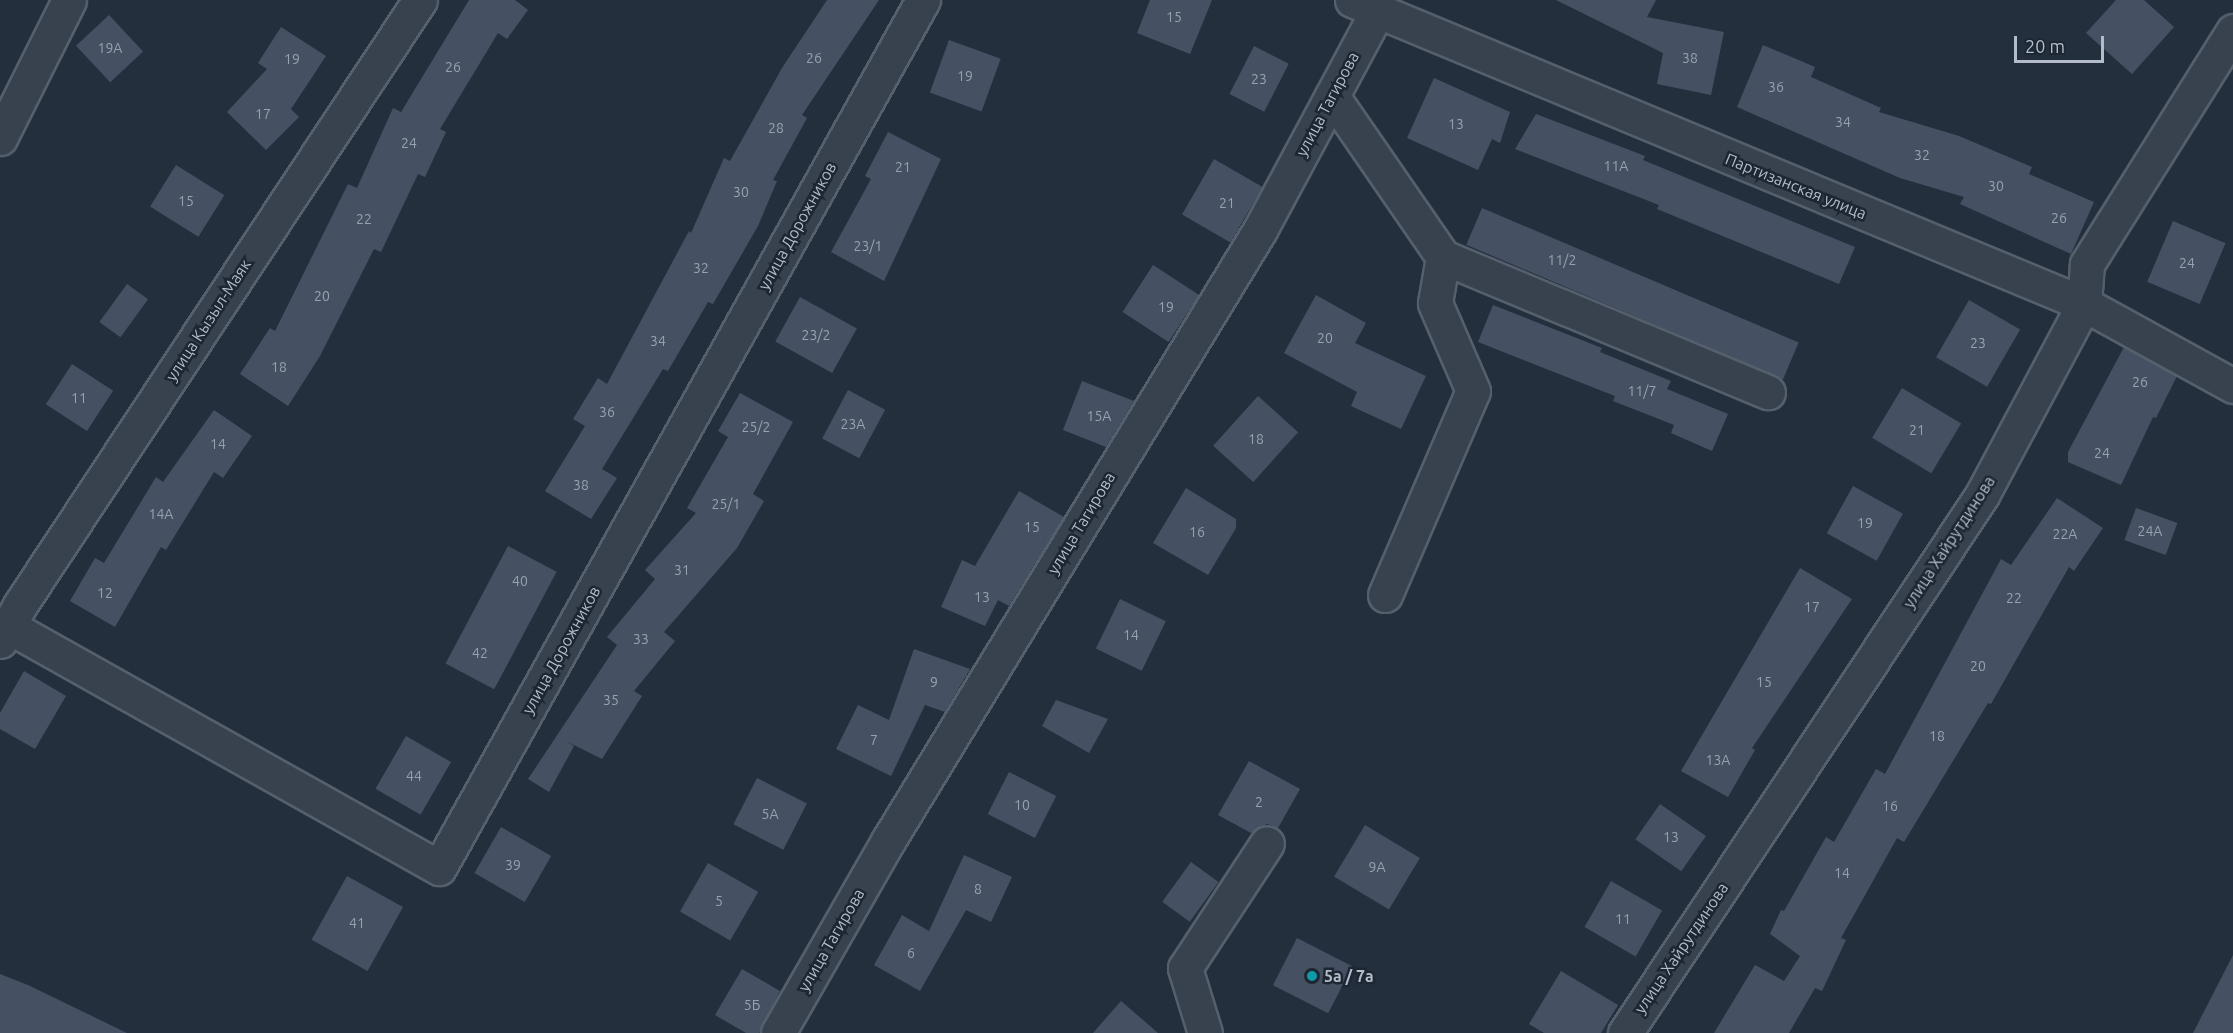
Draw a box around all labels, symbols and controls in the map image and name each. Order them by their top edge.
house number: 15 [1166,9,1182,25]
scale bar [2017,24,2107,62]
text: 20 m [2025,36,2065,56]
house number: 19А [98,40,122,56]
street label: улица Тагирова [1291,48,1363,160]
house number: 26 [806,50,822,66]
house number: 38 [1682,50,1698,66]
house number: 19 [284,51,300,67]
house number: 26 [445,59,461,75]
house number: 19 [957,68,973,84]
house number: 23 [1251,71,1267,87]
house number: 36 [1768,79,1784,95]
house number: 17 [255,106,271,122]
house number: 34 [1835,114,1851,130]
house number: 13 [1448,116,1464,132]
house number: 28 [768,120,784,136]
house number: 24 [401,135,417,151]
house number: 32 [1914,147,1930,163]
street label: Партизанская улица [1723,149,1869,223]
house number: 11А [1604,158,1628,174]
street label: улица Дорожников [754,159,840,293]
house number: 21 [895,159,911,175]
house number: 30 [1988,178,2004,194]
house number: 30 [733,184,749,200]
house number: 15 [178,193,194,209]
house number: 21 [1219,195,1235,211]
house number: 26 [2051,210,2067,226]
house number: 22 [356,211,372,227]
house number: 23/1 [854,238,882,254]
house number: 11/2 [1548,252,1576,268]
street label: улица Кызыл-Маяк [161,255,255,385]
house number: 24 [2179,255,2195,271]
house number: 32 [693,260,709,276]
house number: 20 [314,288,330,304]
house number: 19 [1158,299,1174,315]
house number: 23/2 [802,327,830,343]
house number: 20 [1317,330,1333,346]
house number: 34 [650,333,666,349]
house number: 23 [1970,335,1986,351]
house number: 18 [271,359,287,375]
house number: 26 [2132,374,2148,390]
house number: 11/7 [1628,383,1656,399]
house number: 11 [71,390,87,406]
house number: 36 [599,404,615,420]
house number: 15А [1087,408,1111,424]
house number: 23А [841,416,865,432]
house number: 25/2 [742,419,770,435]
house number: 21 [1909,422,1925,438]
house number: 18 [1248,431,1264,447]
house number: 14 [210,436,226,452]
house number: 24 [2094,445,2110,461]
street label: улица Тагирова [1043,468,1119,578]
street label: улица Хайрутдинова [1899,472,1999,612]
house number: 38 [573,477,589,493]
house number: 25/1 [712,496,740,512]
house number: 14А [149,506,173,522]
house number: 19 [1857,515,1873,531]
house number: 15 [1024,519,1040,535]
house number: 24А [2138,523,2162,539]
house number: 16 [1189,524,1205,540]
house number: 22А [2053,526,2077,542]
house number: 31 [674,562,690,578]
house number: 40 [512,573,528,589]
street label: улица Дорожников [518,583,604,717]
house number: 12 [97,585,113,601]
house number: 13 [974,589,990,605]
house number: 22 [2006,590,2022,606]
house number: 17 [1804,599,1820,615]
house number: 14 [1123,627,1139,643]
house number: 33 [633,631,649,647]
house number: 42 [472,645,488,661]
house number: 20 [1970,658,1986,674]
house number: 9 [930,674,938,690]
house number: 15 [1756,674,1772,690]
house number: 35 [603,692,619,708]
house number: 18 [1929,728,1945,744]
house number: 7 [870,732,878,748]
house number: 13А [1706,752,1730,768]
house number: 44 [406,768,422,784]
house number: 2 [1255,794,1263,810]
house number: 10 [1014,797,1030,813]
house number: 16 [1882,798,1898,814]
house number: 5А [762,806,778,822]
house number: 13 [1663,829,1679,845]
house number: 39 [505,857,521,873]
house number: 9А [1369,859,1385,875]
house number: 14 [1834,865,1850,881]
street label: улица Хайрутдинова [1630,879,1732,1017]
house number: 8 [974,881,982,897]
street label: улица Тагирова [794,885,868,995]
house number: 5 [715,893,723,909]
house number: 11 [1615,911,1631,927]
house number: 41 [349,915,365,931]
house number: 6 [907,945,915,961]
place label: 5а / 7а [1324,966,1374,986]
marker: 5а / 7а [1305,969,1319,983]
house number: 5Б [744,997,760,1013]

